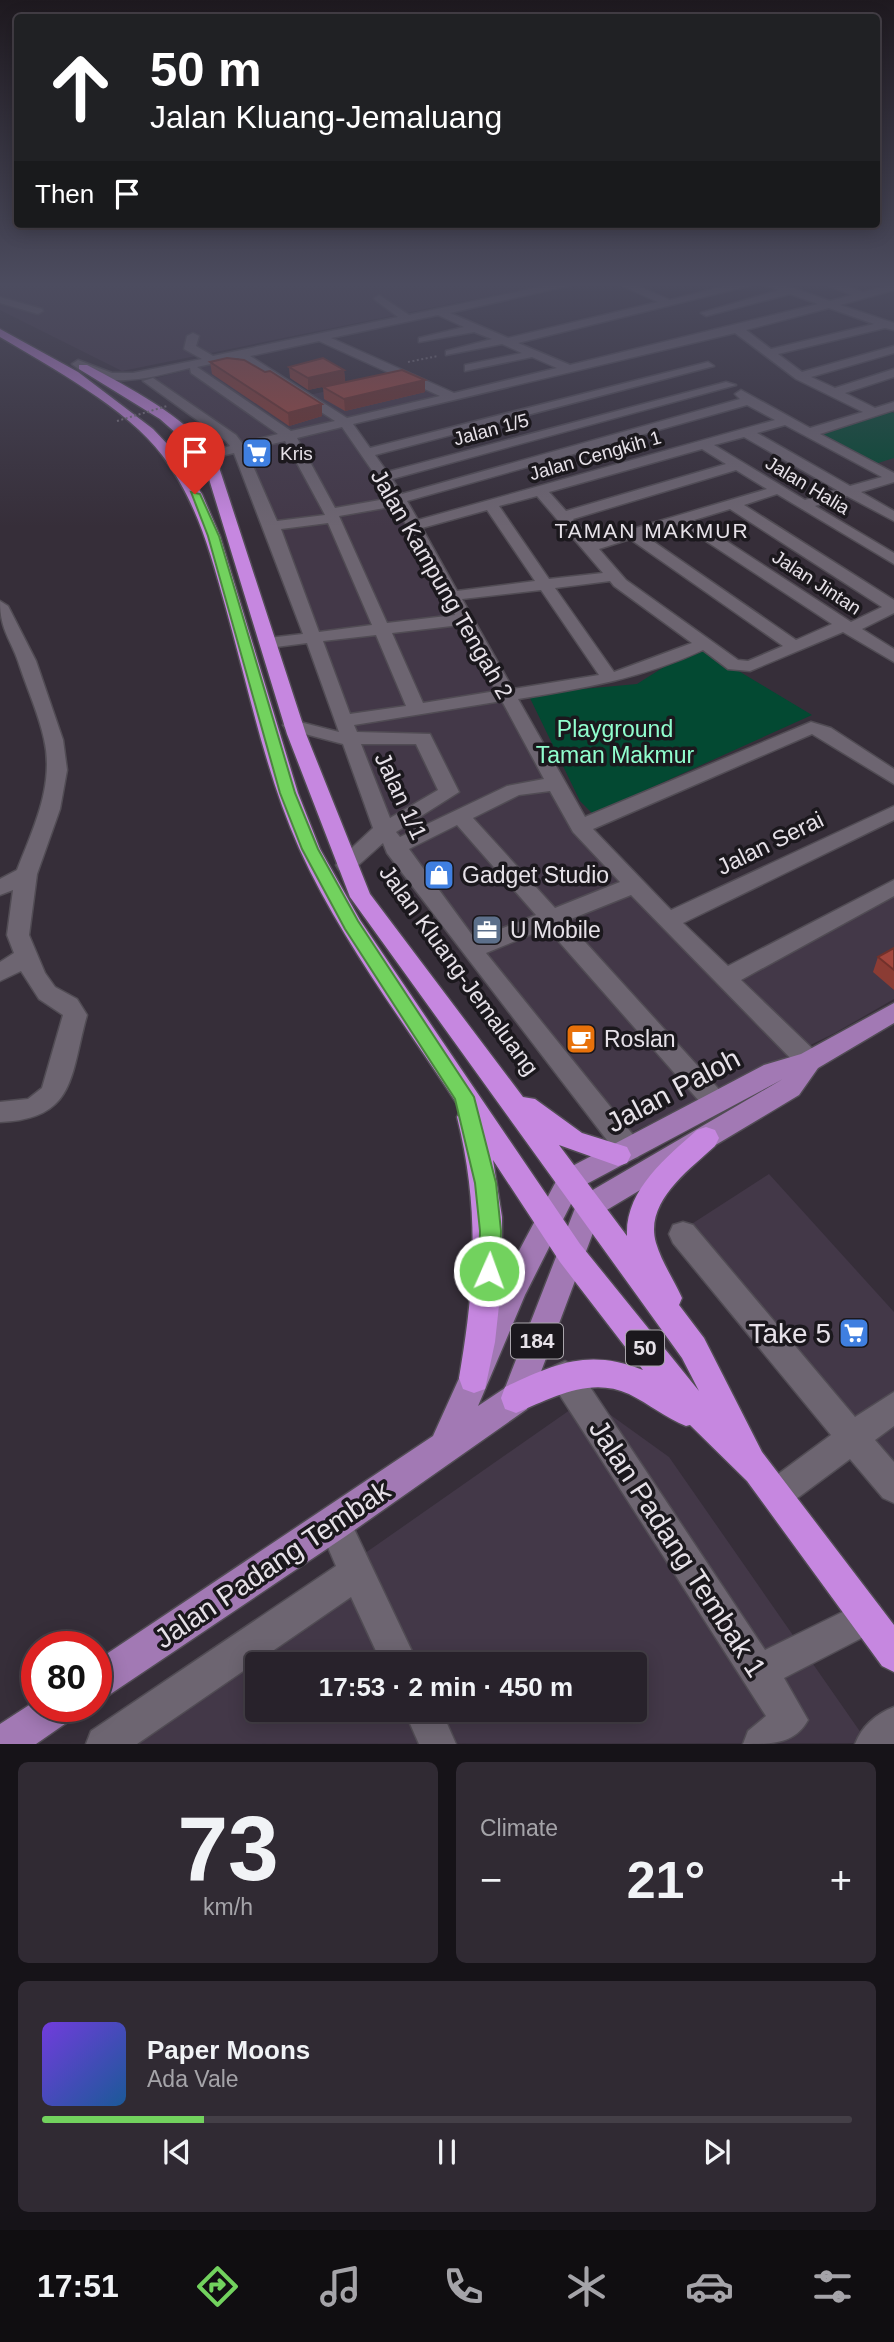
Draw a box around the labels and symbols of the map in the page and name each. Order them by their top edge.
street label: Jalan 1/5 [451,409,531,450]
pin [165,422,225,494]
street label: Jalan Cengkih 1 [527,427,664,484]
supermarket icon: Kris [240,436,274,470]
place label: Kris [280,443,313,464]
street label: Jalan Halia [762,452,854,519]
street label: Jalan Kampung Tengah 2 [366,465,518,703]
district label: TAMAN MAKMUR [554,519,750,542]
street label: Jalan Jintan [768,546,865,619]
park label: Playground Taman Makmur [536,716,695,768]
street label: Jalan 1/1 [369,748,433,844]
street label: Jalan Serai [713,806,827,880]
shop icon: Gadget Studio [422,858,456,892]
street label: Jalan Kluang-Jemaluang [374,860,544,1080]
place label: Gadget Studio [462,862,609,888]
office icon: U Mobile [470,913,504,947]
place label: U Mobile [510,917,601,943]
cafe icon: Roslan [564,1022,598,1056]
place label: Roslan [604,1026,676,1052]
street label: Jalan Paloh [601,1042,745,1138]
position arrow [452,1234,526,1308]
supermarket icon: Take 5 [837,1316,871,1350]
place label: Take 5 [749,1318,831,1349]
road number: 184 [511,1324,563,1358]
road number: 50 [626,1330,664,1366]
street label: Jalan Padang Tembak 1 [583,1414,772,1682]
street label: Jalan Padang Tembak [149,1474,396,1655]
speed limit sign: 80 [21,1631,112,1722]

